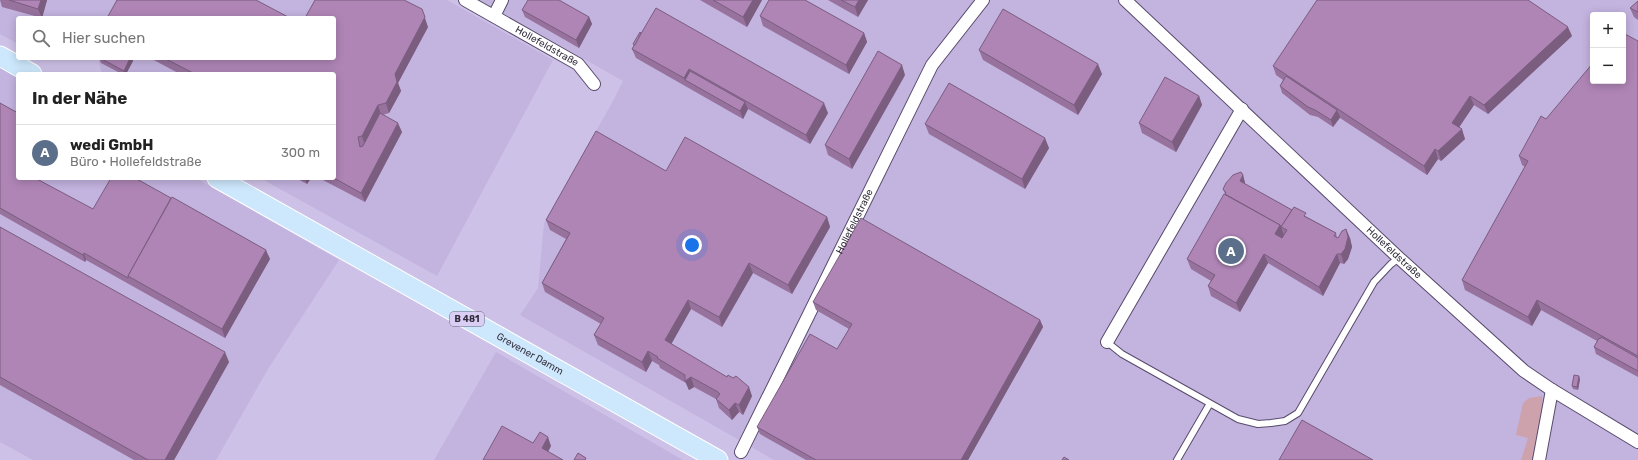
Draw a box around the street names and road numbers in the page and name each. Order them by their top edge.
street label: Hollefeldstraße [513,24,581,69]
street label: Hollefeldstraße [834,187,876,256]
street label: Hollefeldstraße [1364,224,1424,282]
road number: B 481 [450,312,484,326]
street label: Grevener Damm [494,331,565,378]

